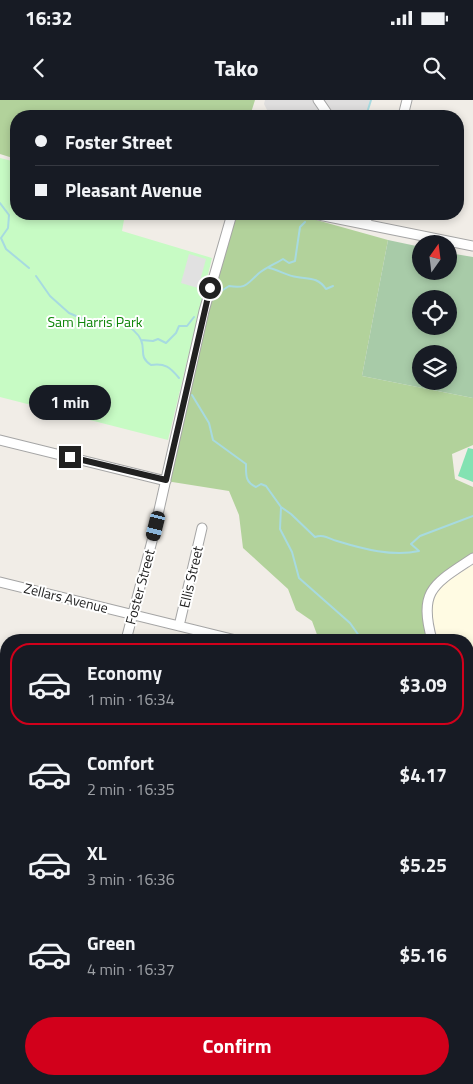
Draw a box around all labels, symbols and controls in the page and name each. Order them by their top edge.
text: 16:32 [25,3,72,32]
text: Tako [214,51,259,85]
icon: back [25,54,53,82]
icon: search [420,54,448,82]
text: Foster Street [65,127,172,156]
text: Pleasant Avenue [65,175,202,204]
north arrow [412,235,458,280]
map controls [412,235,457,390]
route start [199,277,221,299]
button: locate [412,290,457,335]
park label: Sam Harris Park [48,311,143,332]
button: layers [412,345,457,390]
callout: 1 min [29,384,111,420]
text: 1 min [51,390,89,414]
route end [59,446,81,468]
car [145,510,166,542]
street label: Ellis Street [173,544,208,610]
street label: Foster Street [119,547,160,627]
street label: Zellars Avenue [22,577,110,618]
text: Economy [87,658,162,687]
icon: car [27,662,72,707]
text: $3.09 [400,670,447,699]
text: 1 min · 16:34 [87,687,175,711]
text: Comfort [87,748,154,777]
icon: car [27,752,72,797]
text: $4.17 [400,760,447,789]
text: 2 min · 16:35 [87,777,175,801]
text: XL [87,838,107,867]
icon: car [27,842,72,887]
text: $5.25 [400,850,447,879]
text: 3 min · 16:36 [87,867,175,891]
text: Green [87,928,136,957]
icon: car [27,932,72,977]
text: $5.16 [400,940,447,969]
text: 4 min · 16:37 [87,957,175,981]
button: Confirm [25,1017,449,1075]

